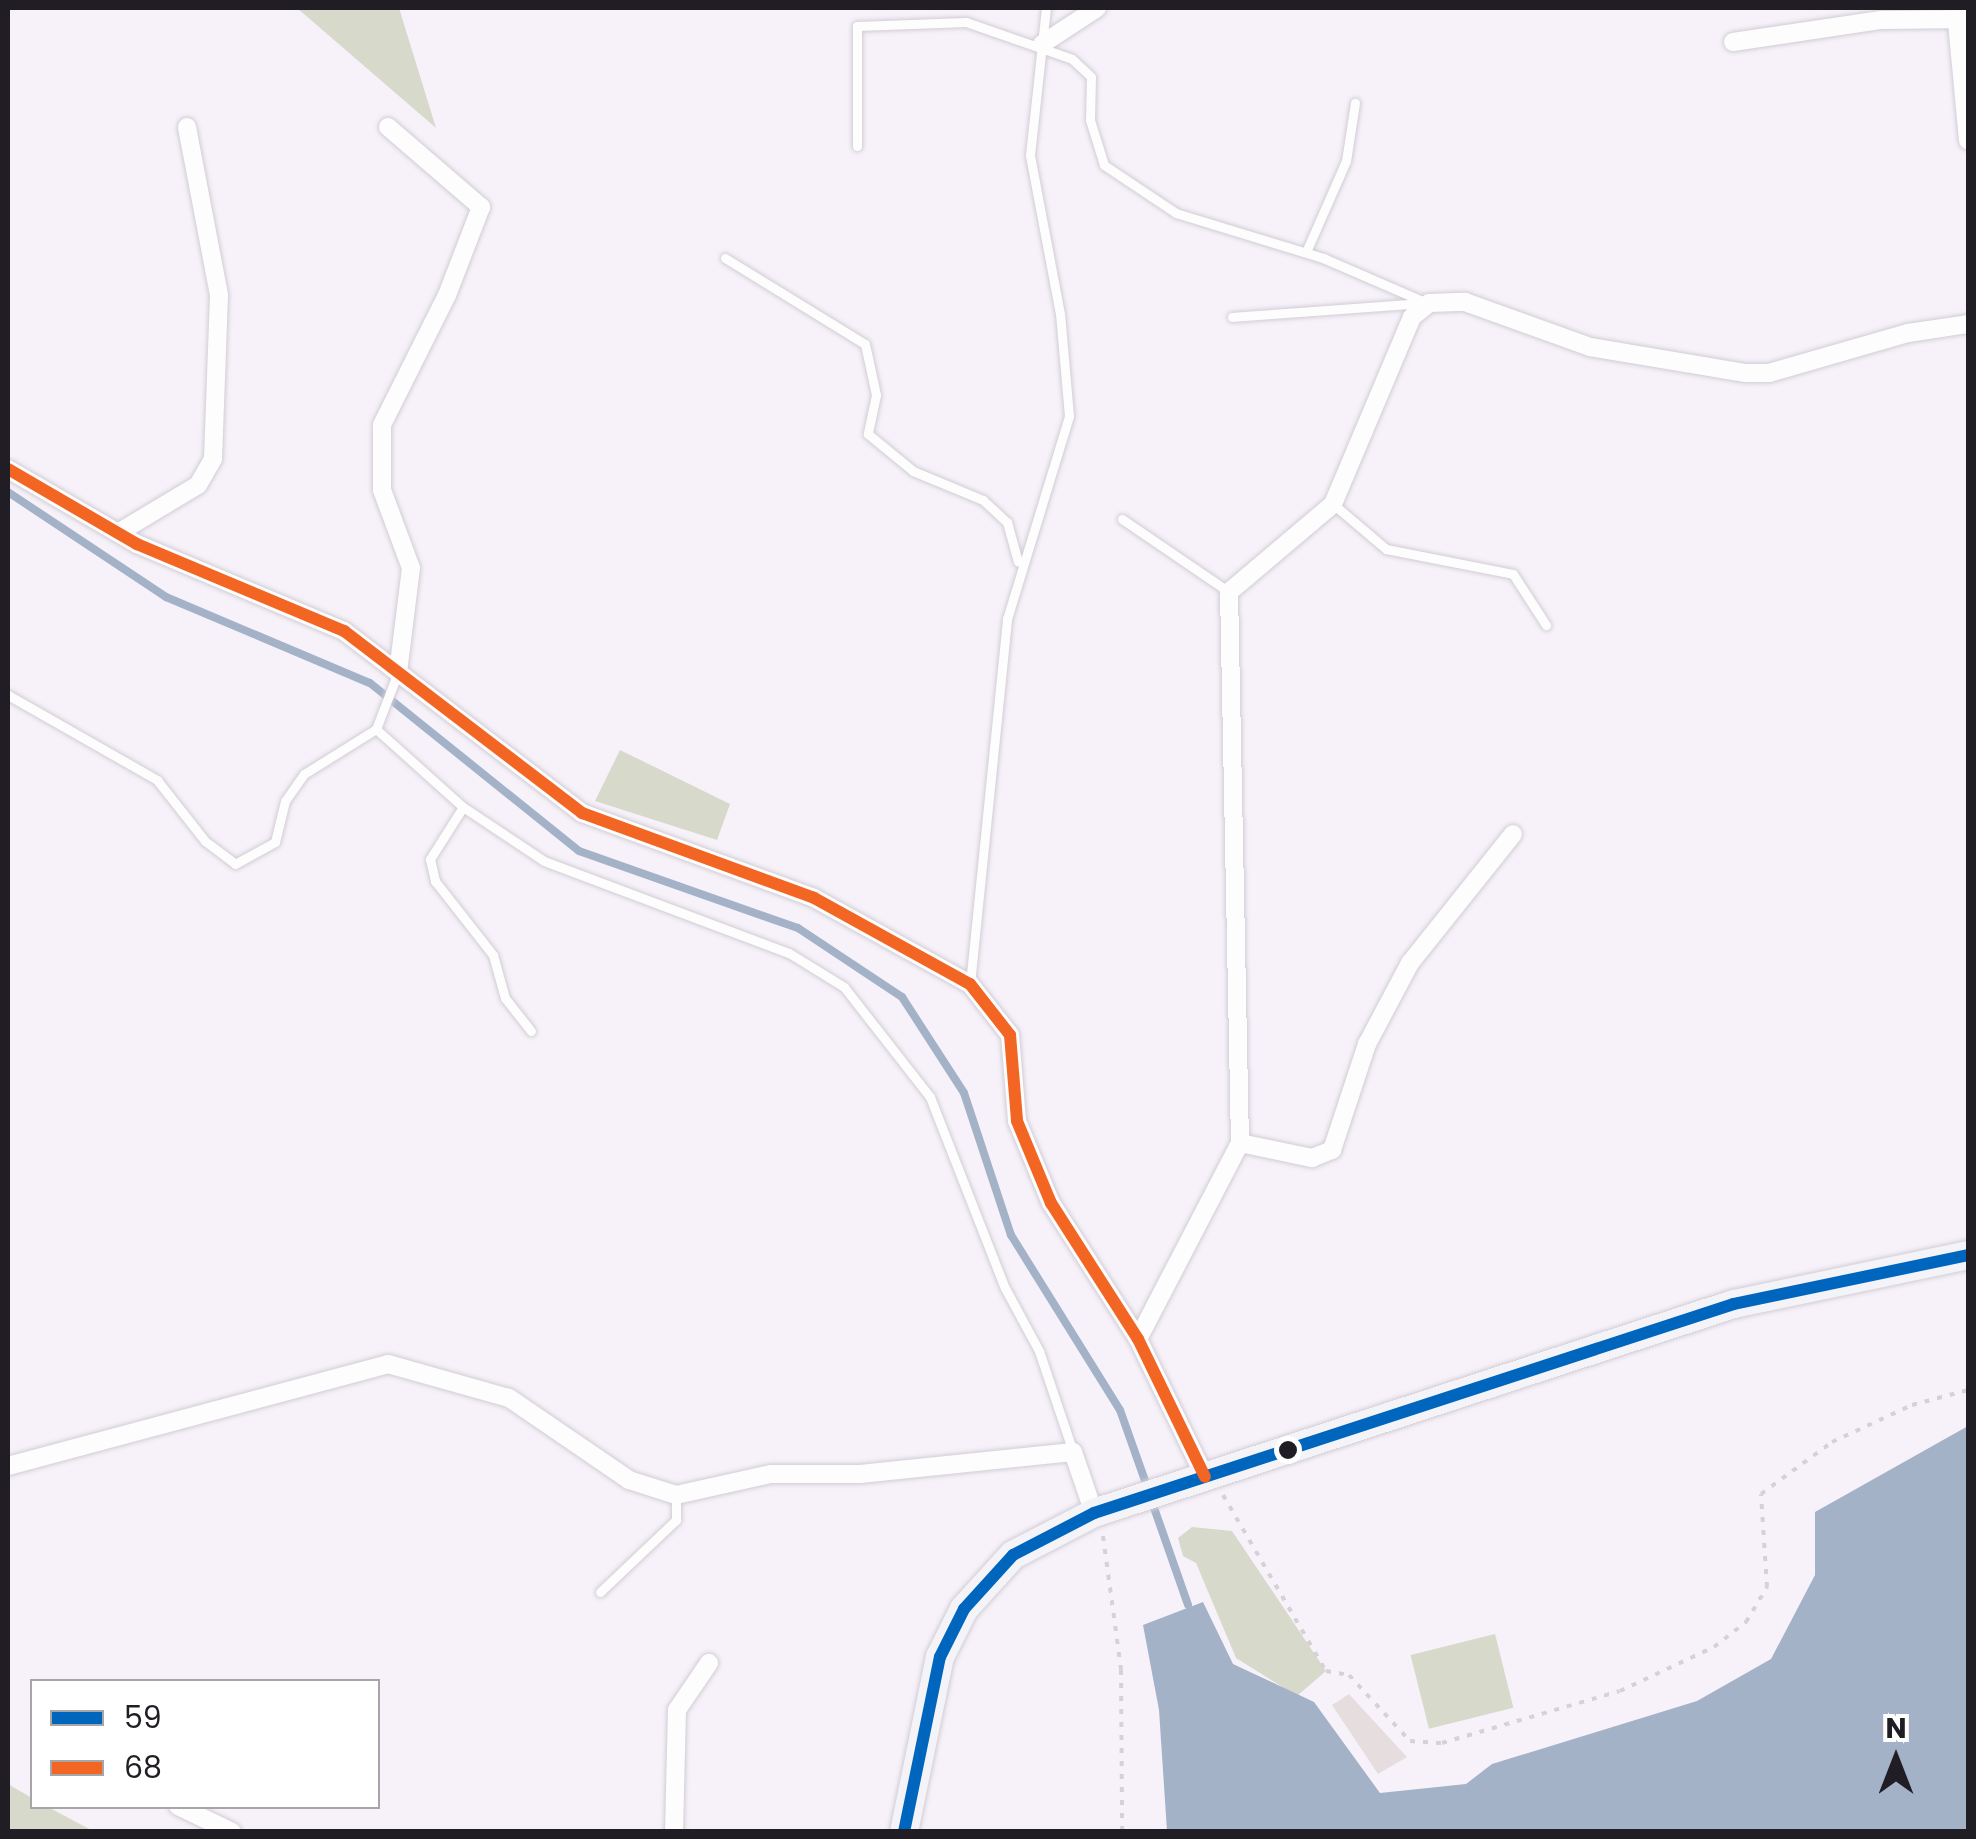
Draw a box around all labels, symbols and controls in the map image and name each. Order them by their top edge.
unlabelled marker [1278,1440,1298,1460]
legend [30,1679,380,1809]
text: 59 [124,1696,162,1739]
north arrow [1846,1709,1946,1809]
text: N [1885,1709,1907,1748]
text: 68 [124,1746,162,1789]

